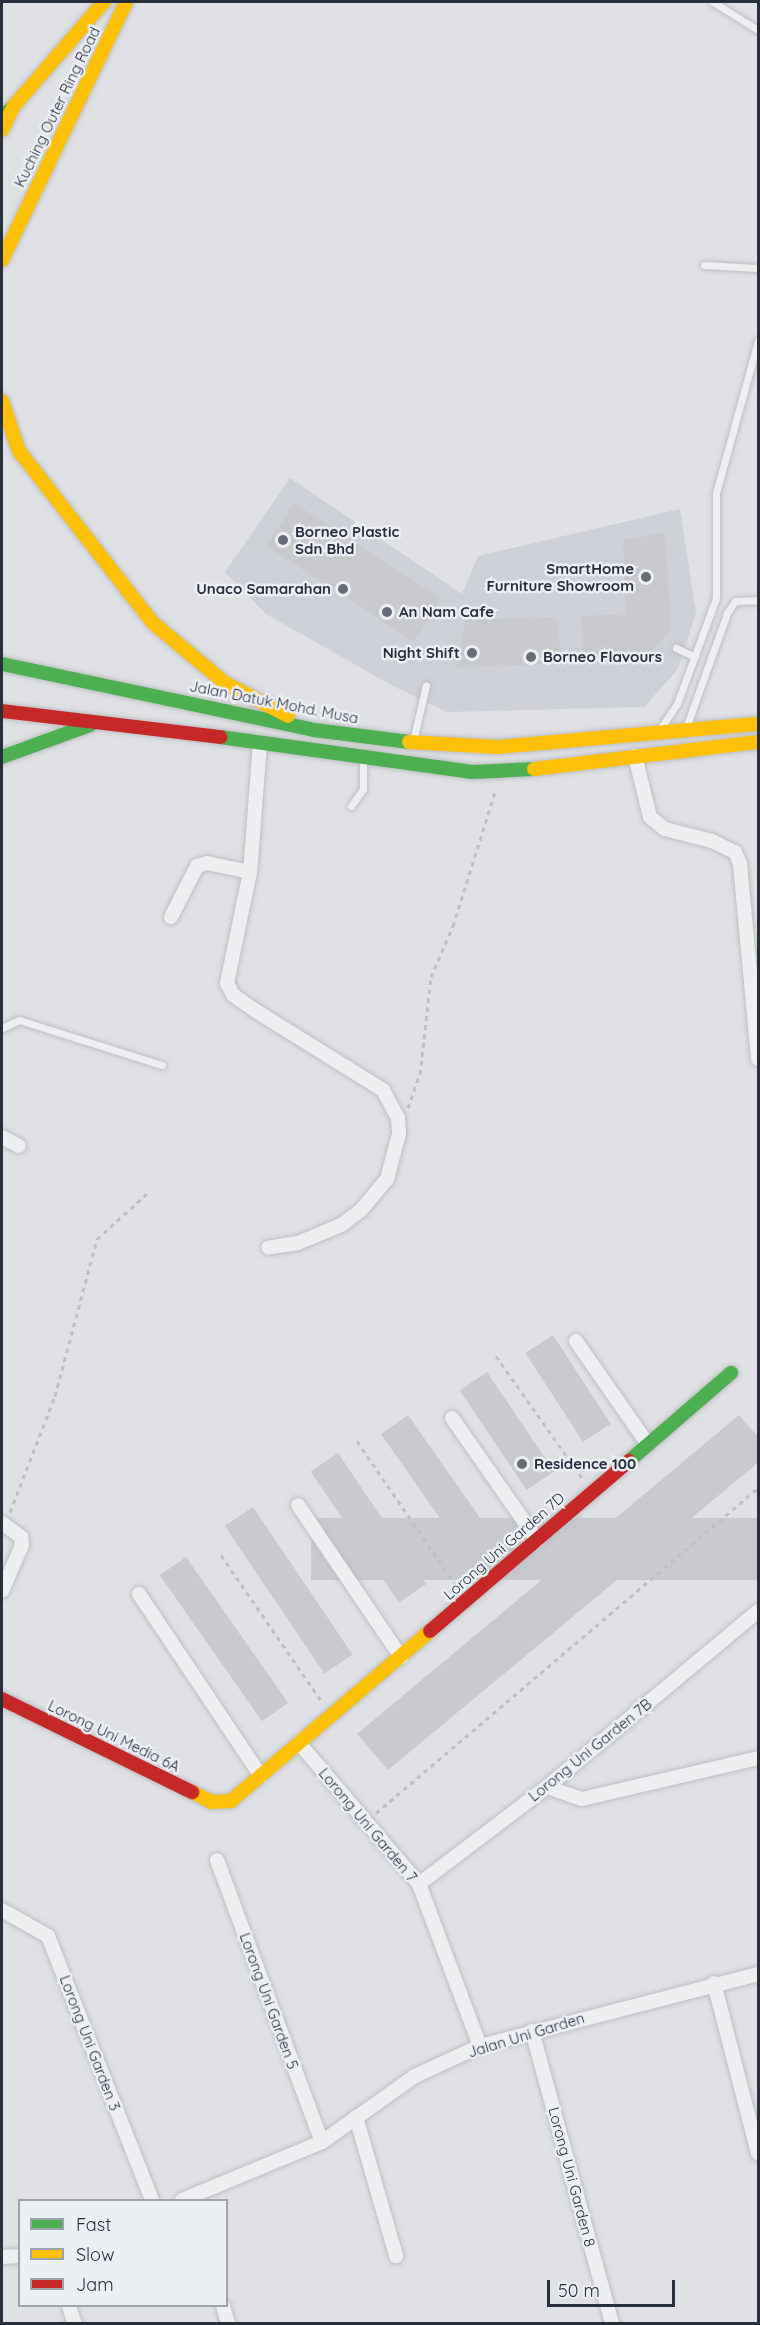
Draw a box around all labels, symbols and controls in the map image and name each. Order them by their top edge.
street label: Kuching Outer Ring Road [10,24,104,190]
place label: Borneo Plastic Sdn Bhd [295,522,399,557]
marker: Borneo Plastic Sdn Bhd [276,533,290,547]
place label: SmartHome Furniture Showroom [486,559,634,594]
marker: SmartHome Furniture Showroom [639,570,653,584]
place label: Unaco Samarahan [196,580,331,598]
marker: Unaco Samarahan [336,582,350,596]
place label: An Nam Cafe [399,603,494,621]
marker: An Nam Cafe [380,605,394,619]
place label: Night Shift [383,644,460,662]
marker: Night Shift [465,646,479,660]
place label: Borneo Flavours [543,648,662,666]
marker: Borneo Flavours [524,650,538,664]
street label: Jalan Datuk Mohd. Musa [188,677,360,727]
place label: Residence 100 [534,1455,636,1473]
marker: Residence 100 [515,1457,529,1471]
street label: Lorong Uni Garden 7D [440,1489,568,1603]
street label: Lorong Uni Garden 7B [525,1695,655,1805]
street label: Lorong Uni Media 6A [45,1696,183,1776]
street label: Lorong Uni Garden 7 [315,1764,421,1886]
street label: Lorong Uni Garden 5 [236,1930,302,2072]
street label: Lorong Uni Garden 3 [56,1973,124,2113]
street label: Jalan Uni Garden [465,2009,587,2061]
street label: Lorong Uni Garden 8 [545,2105,599,2249]
legend [18,2199,228,2307]
text: Fast [76,2213,111,2236]
text: Slow [76,2243,114,2266]
scale bar [550,2268,678,2306]
text: Jam [76,2273,114,2296]
text: 50 m [558,2279,600,2302]

